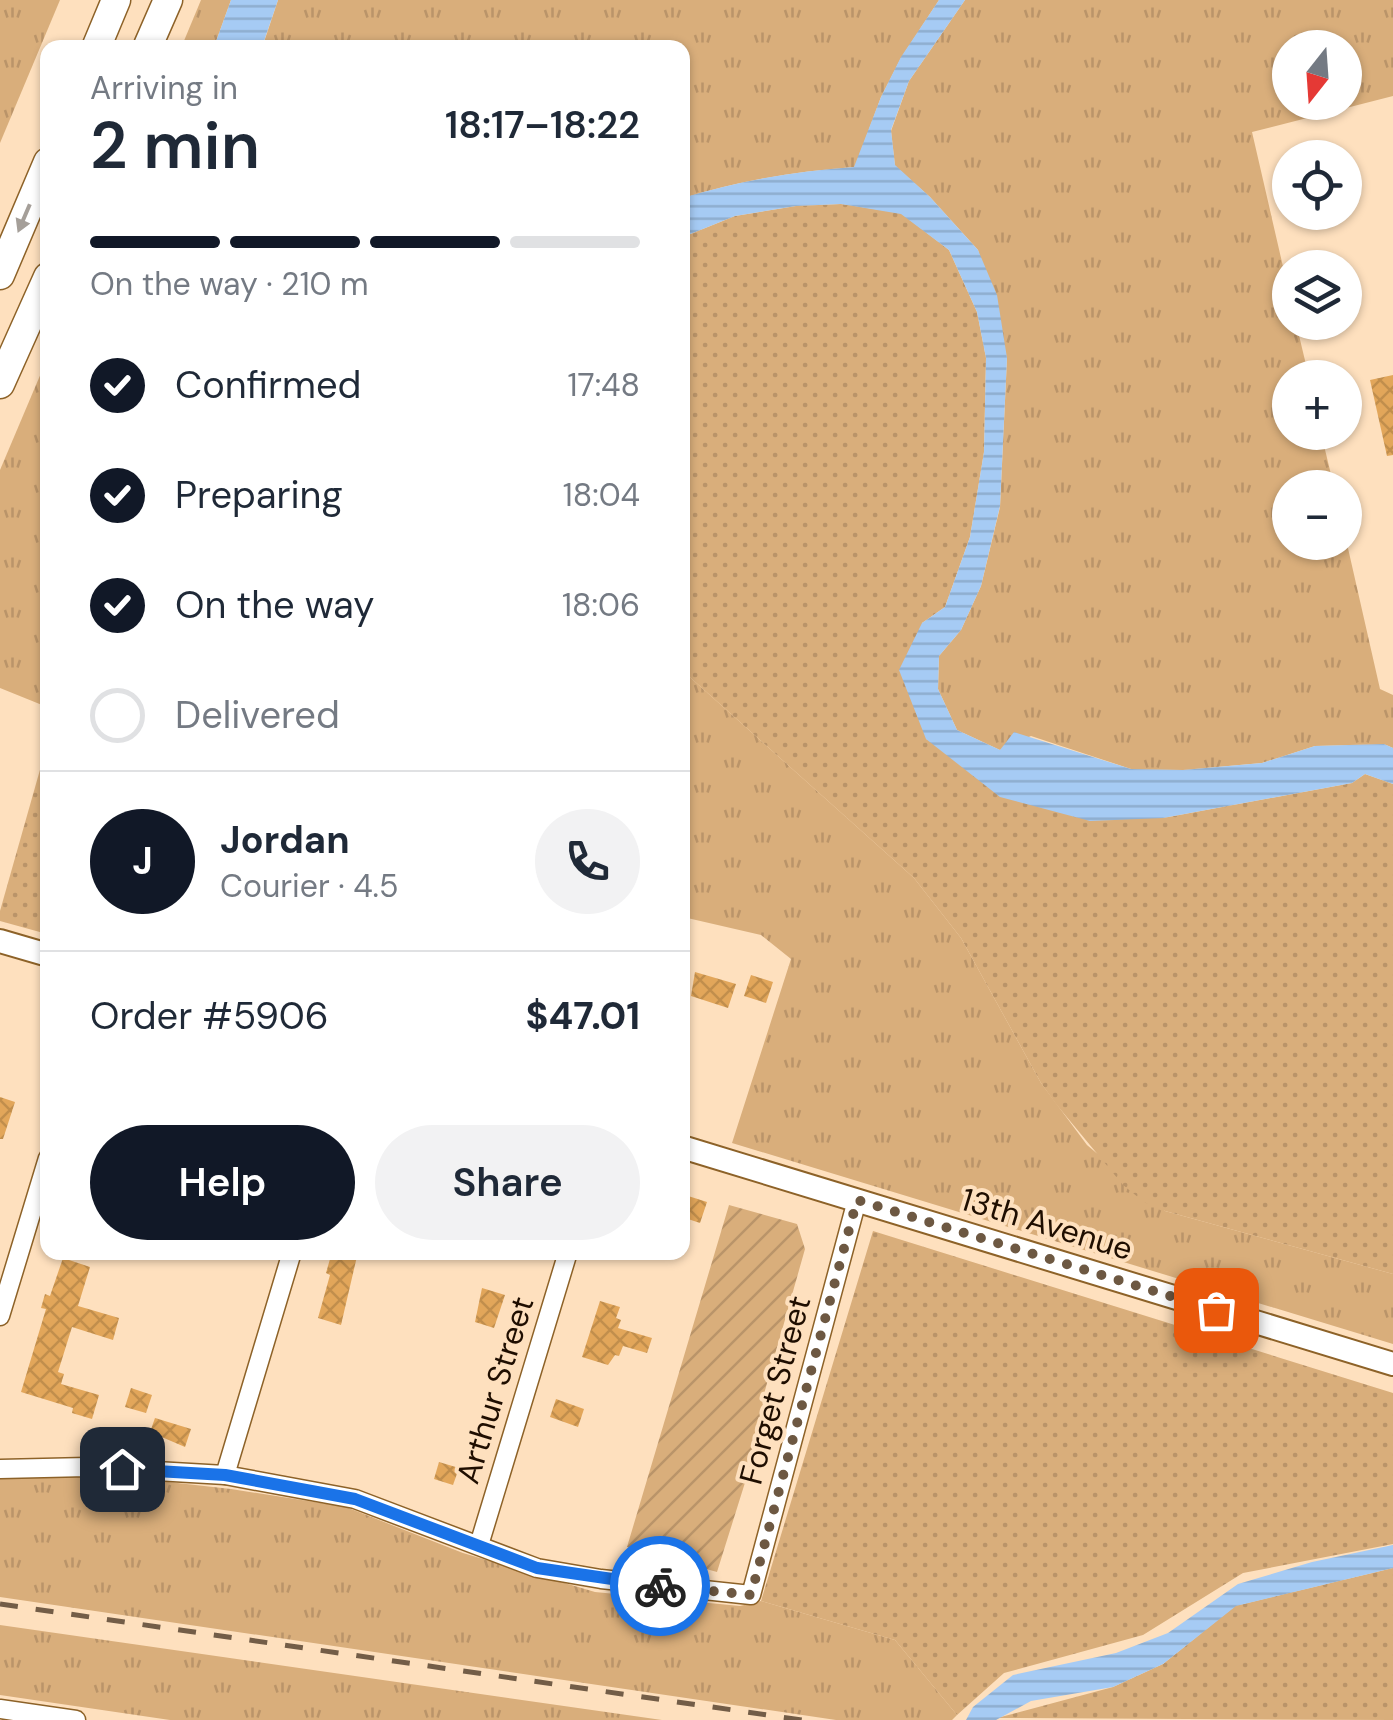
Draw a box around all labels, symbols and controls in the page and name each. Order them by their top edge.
north arrow [1272,30,1362,120]
map controls [1272,30,1362,560]
text: Arriving in [90,67,238,109]
text: 18:17–18:22 [445,100,640,150]
text: 2 min [90,104,260,188]
button: locate [1272,140,1362,230]
one-way arrow [16,204,32,233]
button: layers [1272,250,1362,340]
text: On the way · 210 m [90,263,369,305]
icon: check [90,358,145,413]
text: Confirmed [175,360,361,410]
button: + [1272,360,1362,450]
text: 17:48 [568,364,640,406]
icon: check [90,468,145,523]
text: Preparing [175,470,343,520]
button: − [1272,470,1362,560]
text: 18:04 [563,474,640,516]
icon: check [90,578,145,633]
text: On the way [175,580,374,630]
text: 18:06 [562,584,640,626]
text: Delivered [175,690,340,740]
button: phone [535,809,640,914]
text: Jordan [220,815,350,865]
text: J [132,836,153,886]
text: Courier · 4.5 [220,865,398,907]
text: Order #5906 [90,991,329,1041]
text: $47.01 [526,991,640,1041]
button: Help [90,1125,355,1240]
button: Share [375,1125,640,1240]
street label: 13th Avenue [956,1178,1138,1270]
pin [1174,1268,1259,1353]
icon: bag [1189,1283,1244,1338]
street label: Arthur Street [447,1291,543,1489]
street label: Forget Street [730,1291,820,1489]
pin [80,1427,165,1512]
icon: home [95,1442,150,1497]
courier [610,1536,710,1636]
icon: bike [633,1559,688,1614]

